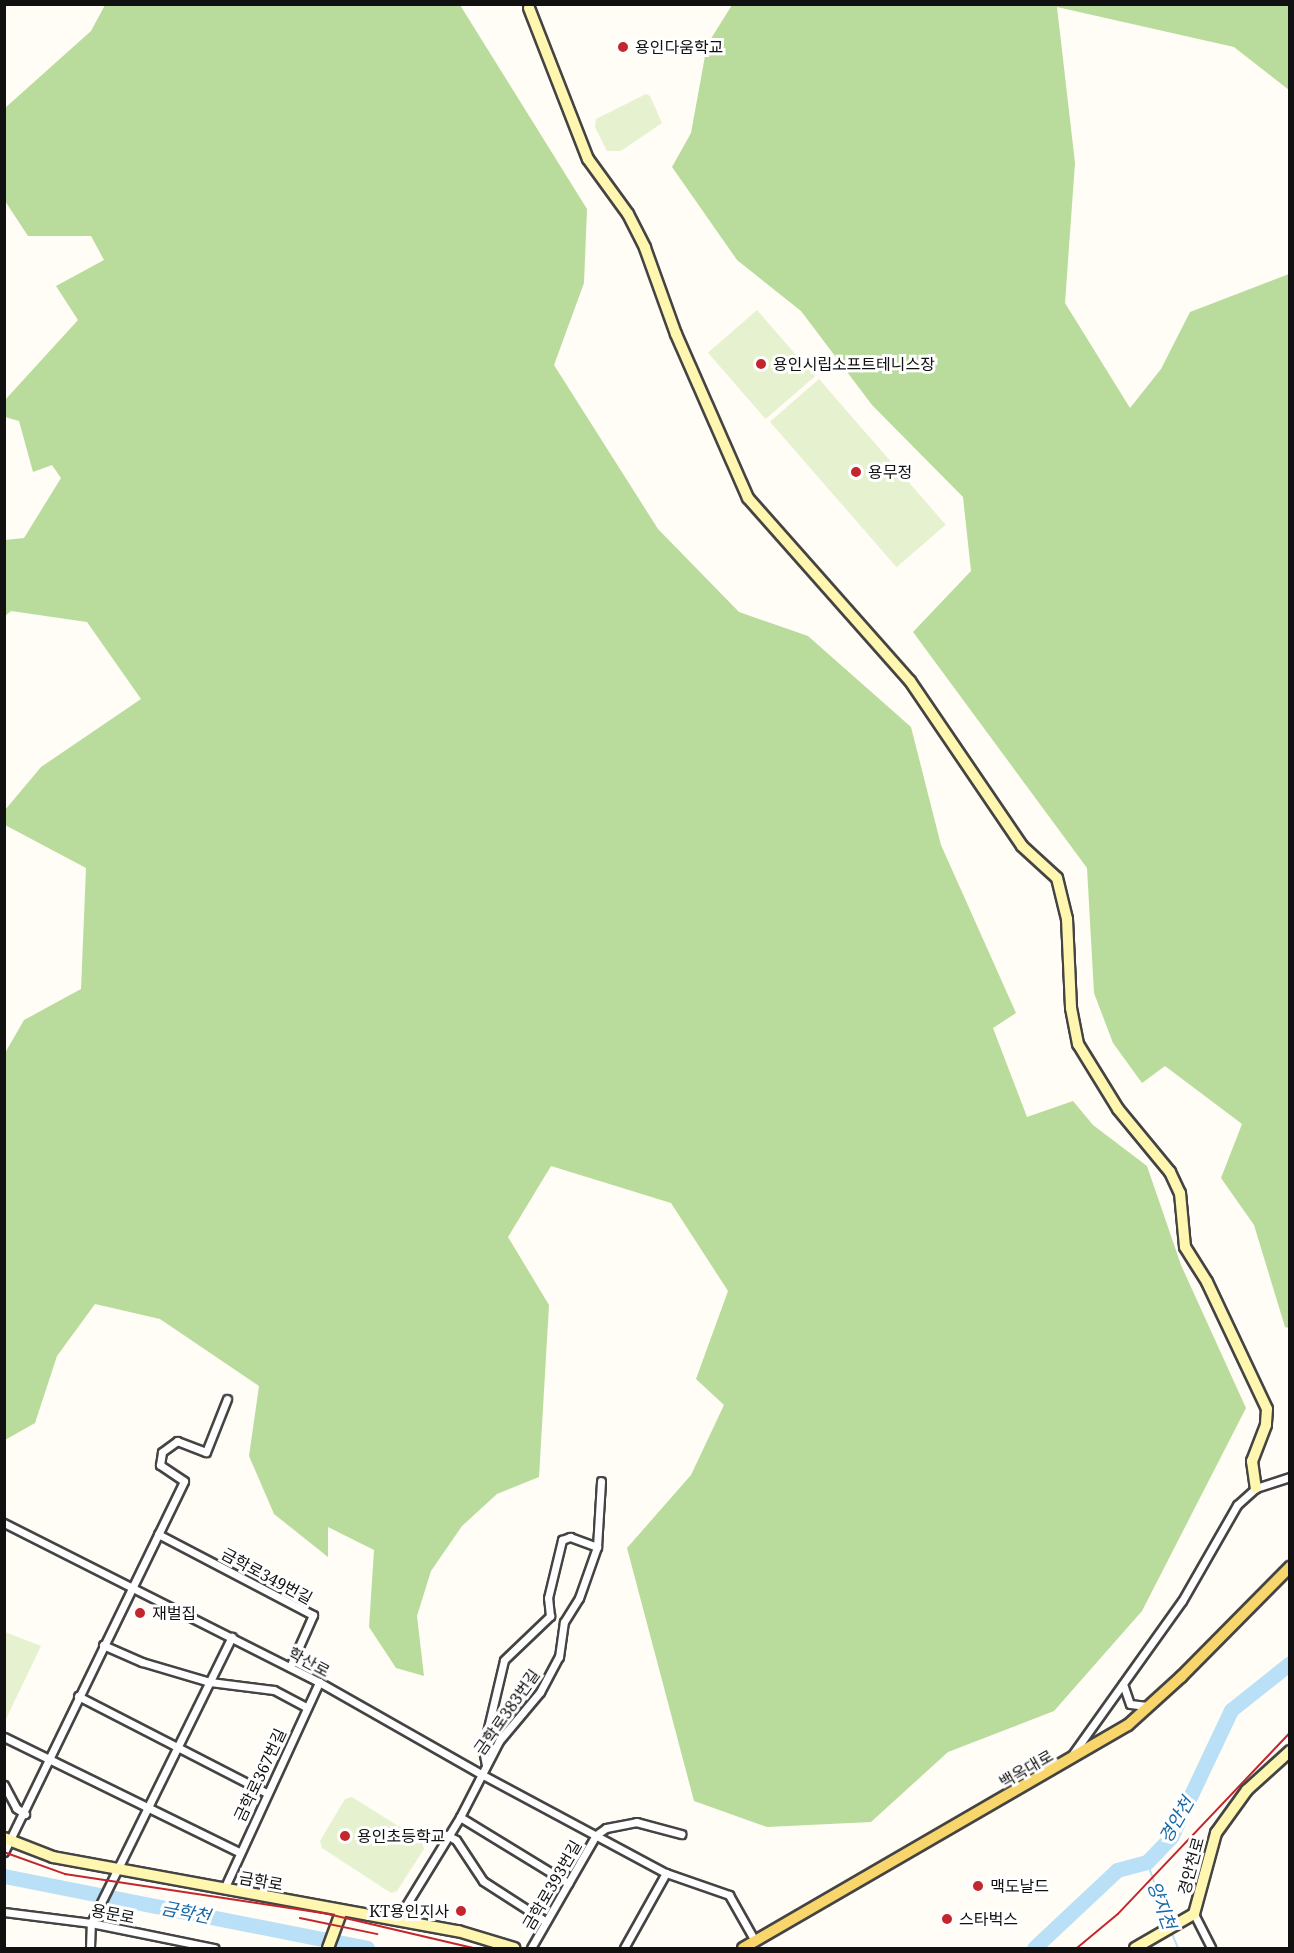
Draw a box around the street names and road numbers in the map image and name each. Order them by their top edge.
street label: 금학로349번길 [218,1544,316,1608]
street label: 학산로 [285,1643,333,1681]
street label: 금학로383번길 [470,1665,544,1759]
street label: 금학로367번길 [230,1725,290,1825]
street label: 백옥대로 [996,1746,1056,1792]
street label: 경안천로 [1174,1835,1208,1897]
street label: 금학로393번길 [519,1837,585,1933]
street label: 금학로 [238,1868,284,1894]
street label: 용문로 [89,1900,137,1928]

